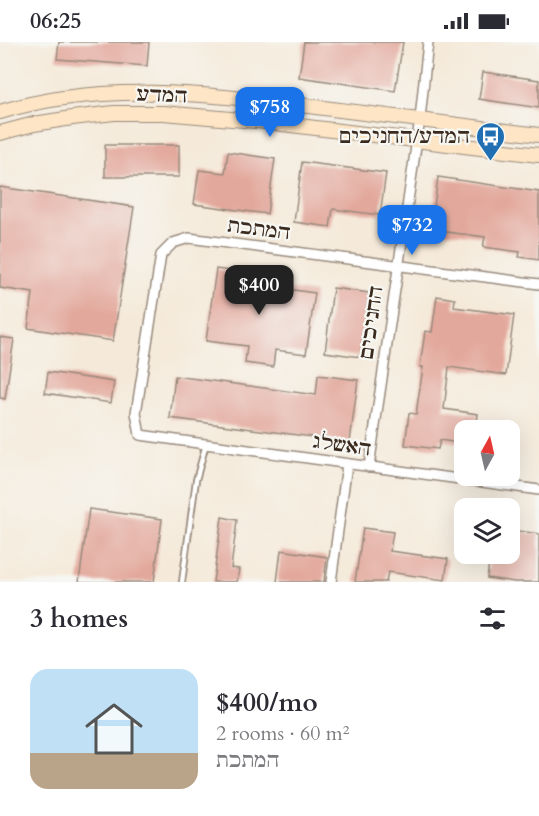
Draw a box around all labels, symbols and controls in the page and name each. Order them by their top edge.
text: 06:25 [30,6,81,36]
street label: המדע [136,81,188,109]
pin: $758 [234,87,306,138]
text: $758 [250,93,290,120]
bus stop icon: המדע/החניכים [475,120,507,162]
place label: המדע/החניכים [338,123,470,150]
pin: $732 [376,205,448,256]
text: $732 [392,211,432,238]
street label: המתכת [226,212,292,246]
pin: $400 [223,265,295,316]
text: $400 [239,271,279,298]
street label: החניכים [352,284,390,362]
north arrow [454,420,520,486]
map controls [454,420,520,564]
street label: האשלג [311,428,373,462]
button: layers [454,498,520,564]
text: 3 homes [30,601,128,636]
icon: filters [476,602,509,635]
text: $400/mo [216,685,318,720]
icon: home [78,693,150,765]
text: 2 rooms · 60 m² [216,720,349,747]
text: המתכת [216,747,279,774]

